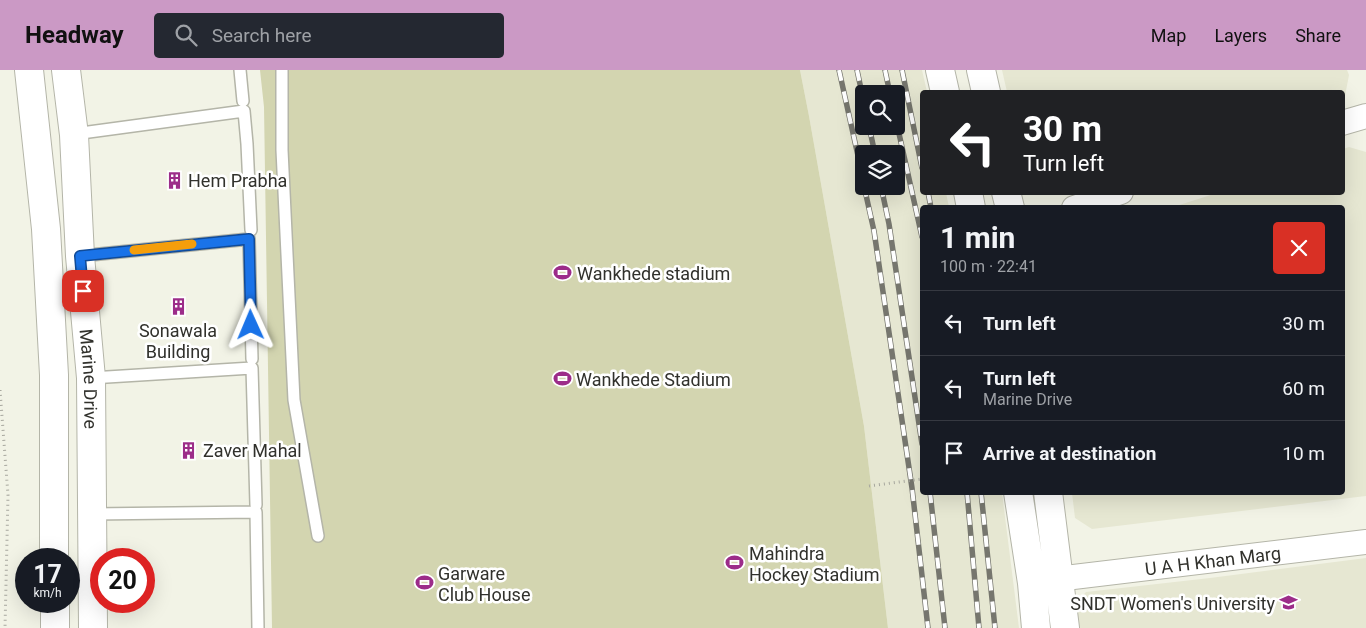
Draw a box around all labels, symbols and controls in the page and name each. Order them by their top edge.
search box [154,13,504,58]
text: Headway [25,21,124,49]
icon: search [172,21,200,49]
text: Search here [212,24,312,47]
text: Map [1151,25,1186,46]
text: Layers [1214,25,1267,46]
text: Share [1295,25,1341,46]
map controls [855,85,905,195]
button: search [855,85,905,135]
text: 30 m [1023,109,1102,150]
icon: left [940,110,1005,175]
button: layers [855,145,905,195]
text: Turn left [1023,151,1104,176]
building icon: Hem Prabha [164,170,184,190]
place label: Hem Prabha [188,170,287,191]
text: 1 min [940,220,1015,255]
button: close [1273,222,1325,274]
text: 100 m · 22:41 [940,257,1037,276]
sports icon: Wankhede stadium [553,263,573,283]
place label: Wankhede stadium [577,263,730,284]
pin [62,270,104,312]
icon: arrive [69,277,97,305]
building icon: Sonawala Building [168,297,188,317]
position arrow [224,298,276,350]
icon: left [940,309,968,337]
text: Turn left [983,312,1056,335]
text: 30 m [1282,312,1325,335]
place label: Sonawala Building [139,320,217,362]
street label: Marine Drive [76,328,102,429]
text: Turn left [983,367,1056,390]
sports icon: Wankhede Stadium [552,369,572,389]
place label: Wankhede Stadium [576,369,731,390]
icon: left [940,374,968,402]
text: 60 m [1282,377,1325,400]
text: Marine Drive [983,390,1072,409]
icon: arrive [940,439,968,467]
building icon: Zaver Mahal [179,440,199,460]
place label: Zaver Mahal [203,440,302,461]
text: Arrive at destination [983,442,1156,465]
text: 10 m [1282,442,1325,465]
street label: U A H Khan Marg [1144,542,1282,579]
place label: Mahindra Hockey Stadium [749,543,880,585]
speed limit sign: 20 [90,548,155,613]
sports icon: Mahindra Hockey Stadium [725,553,745,573]
text: 17 [33,560,62,589]
place label: Garware Club House [438,563,530,605]
sports icon: Garware Club House [414,573,434,593]
text: km/h [33,586,62,600]
place label: SNDT Women's University [1070,593,1275,614]
school or university icon: SNDT Women's University [1279,593,1299,613]

